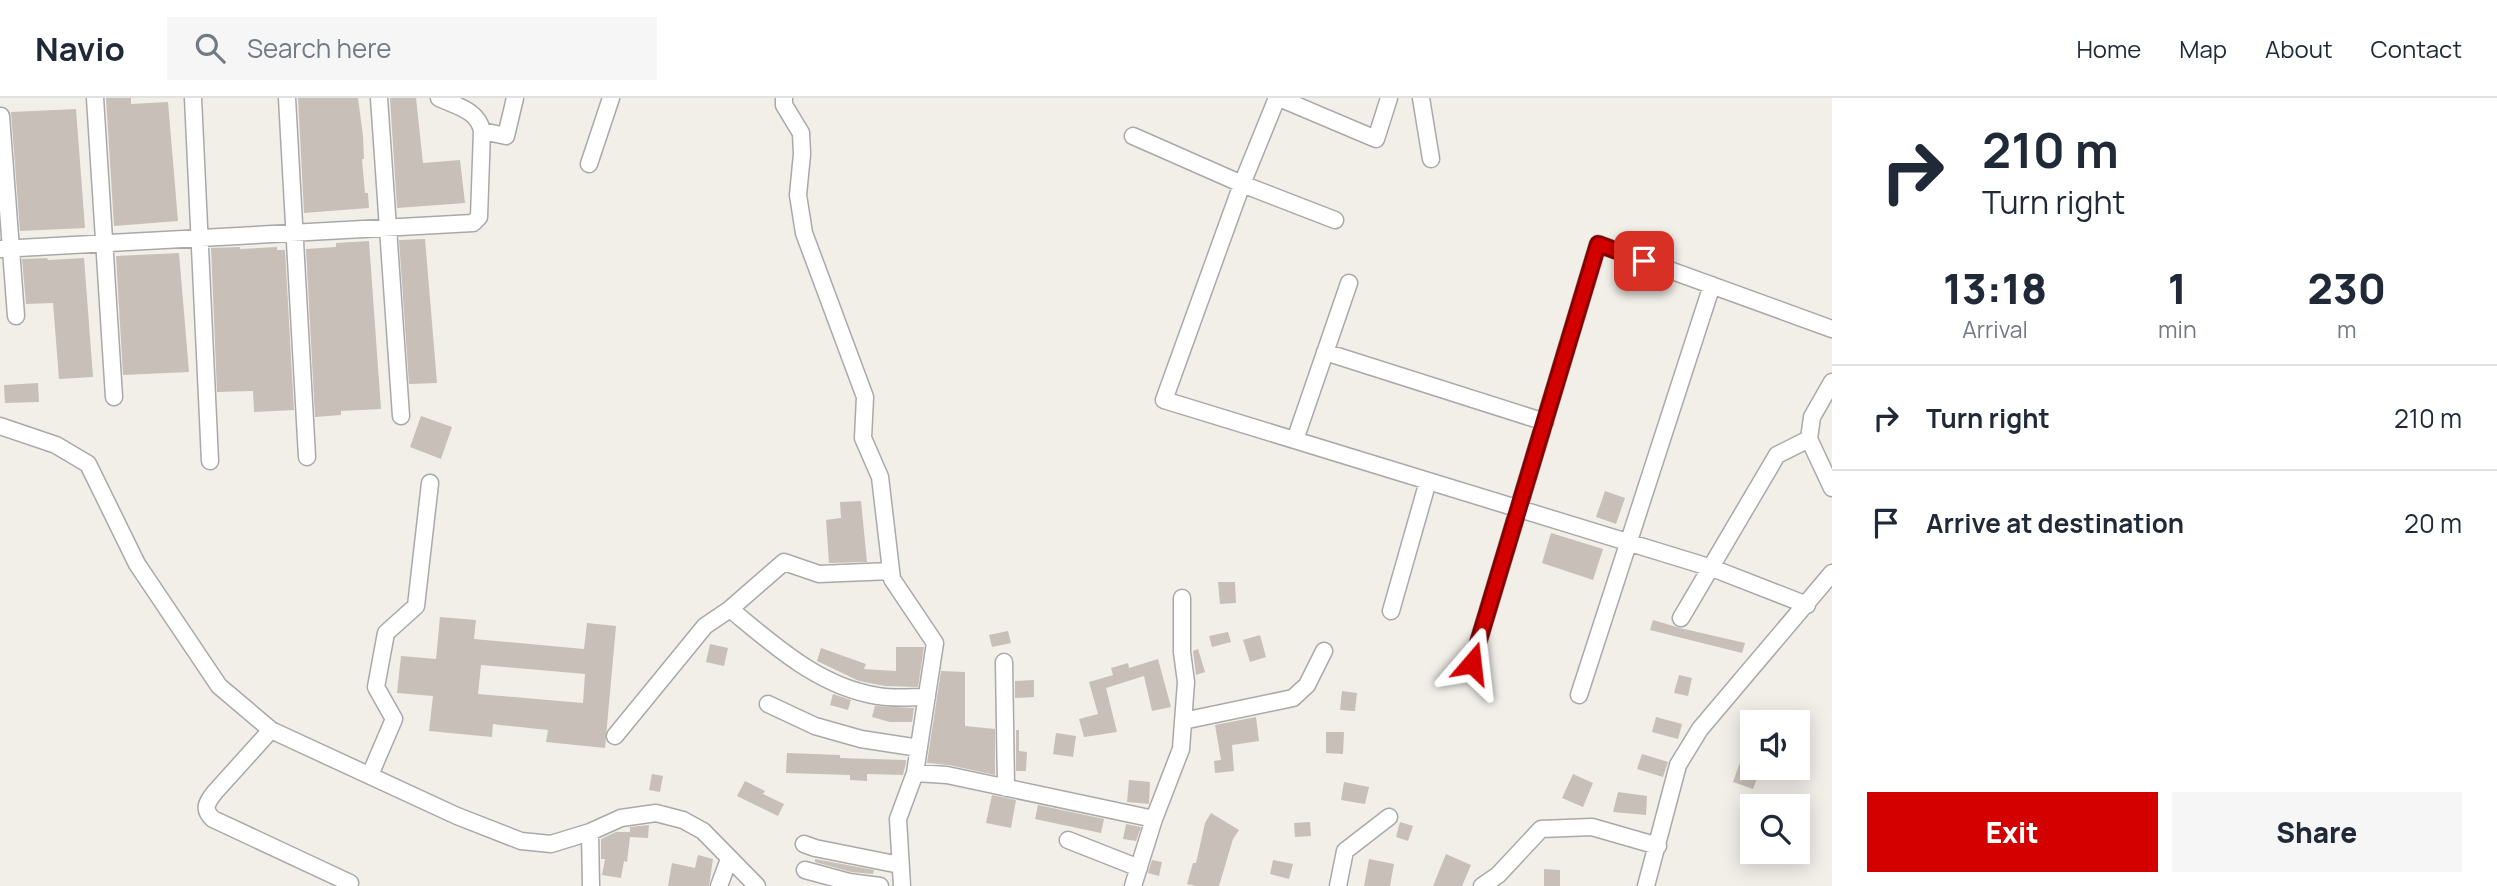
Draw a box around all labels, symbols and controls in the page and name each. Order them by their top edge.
search box [167,17,657,80]
text: Navio [35,26,125,71]
icon: search [191,29,229,67]
text: Search here [247,30,391,66]
text: Home [2076,32,2141,65]
text: Map [2179,32,2227,65]
text: About [2265,32,2333,65]
text: Contact [2371,32,2462,65]
text: 210 m [1982,116,2119,183]
icon: right [1867,126,1958,217]
text: Turn right [1982,180,2125,224]
pin [1614,231,1674,291]
icon: arrive [1625,242,1663,280]
text: 13:18 [1943,259,2047,317]
text: 1 [2168,259,2187,317]
text: 230 [2308,259,2386,317]
text: Arrival [1962,313,2028,345]
text: min [2158,313,2197,345]
text: m [2337,313,2357,345]
icon: right [1867,399,1905,437]
text: Turn right [1926,400,2050,436]
text: 210 m [2394,400,2462,436]
icon: arrive [1867,504,1905,542]
text: Arrive at destination [1926,505,2184,541]
text: 20 m [2404,505,2462,541]
position arrow [1435,626,1509,700]
map controls [1740,710,1810,864]
button: sound [1740,710,1810,780]
button: Exit [1867,792,2158,872]
button: Share [2172,792,2462,872]
button: search [1740,794,1810,864]

